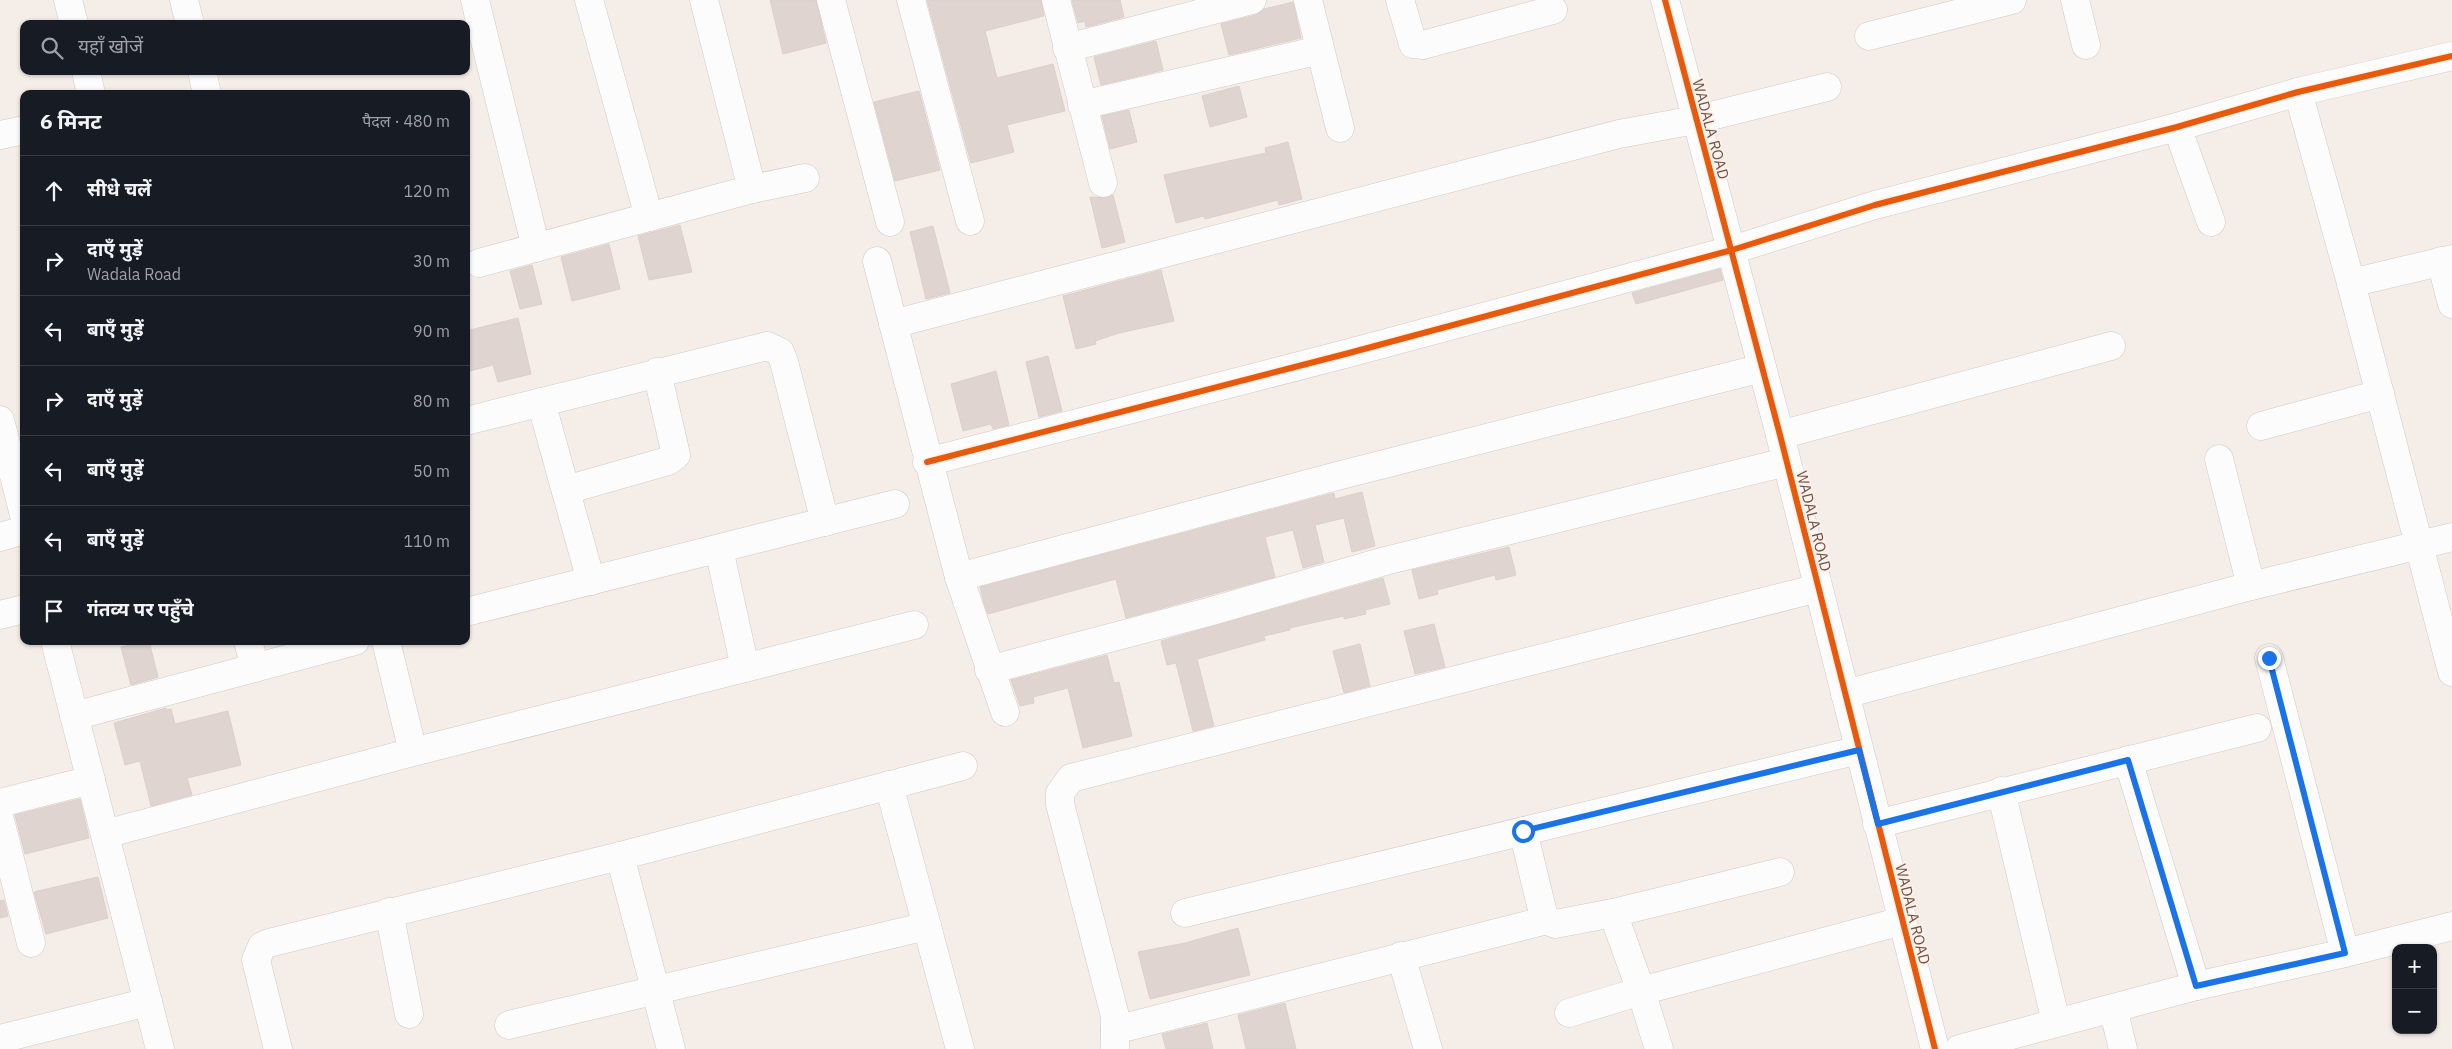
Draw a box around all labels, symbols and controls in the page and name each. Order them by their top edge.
search box [20,20,470,75]
icon: search [38,34,66,62]
text: यहाँ खोजें [78,34,143,58]
street label: WADALA ROAD [1689,77,1733,181]
text: 6 मिनट [40,107,102,135]
text: पैदल · 480 m [362,111,450,131]
icon: ahead [40,177,68,205]
text: सीधे चलें [87,177,151,201]
text: 120 m [403,181,450,201]
text: दाएँ मुड़ें [87,237,143,261]
icon: right [40,247,68,275]
text: 30 m [413,251,450,271]
text: Wadala Road [87,264,181,284]
icon: left [40,317,68,345]
text: बाएँ मुड़ें [87,317,144,341]
text: 90 m [413,321,450,341]
icon: right [40,387,68,415]
text: दाएँ मुड़ें [87,387,143,411]
text: 80 m [413,391,450,411]
icon: left [40,457,68,485]
text: बाएँ मुड़ें [87,457,144,481]
text: 50 m [413,461,450,481]
street label: WADALA ROAD [1792,469,1836,573]
icon: left [40,527,68,555]
text: बाएँ मुड़ें [87,527,144,551]
text: 110 m [403,531,450,551]
icon: arrive [40,597,68,625]
text: गंतव्य पर पहुँचे [87,597,194,621]
route end [2258,647,2281,670]
route start [1512,820,1535,843]
street label: WADALA ROAD [1891,862,1935,966]
map controls [2392,944,2437,1034]
button: + [2392,944,2437,989]
button: − [2392,989,2437,1034]

